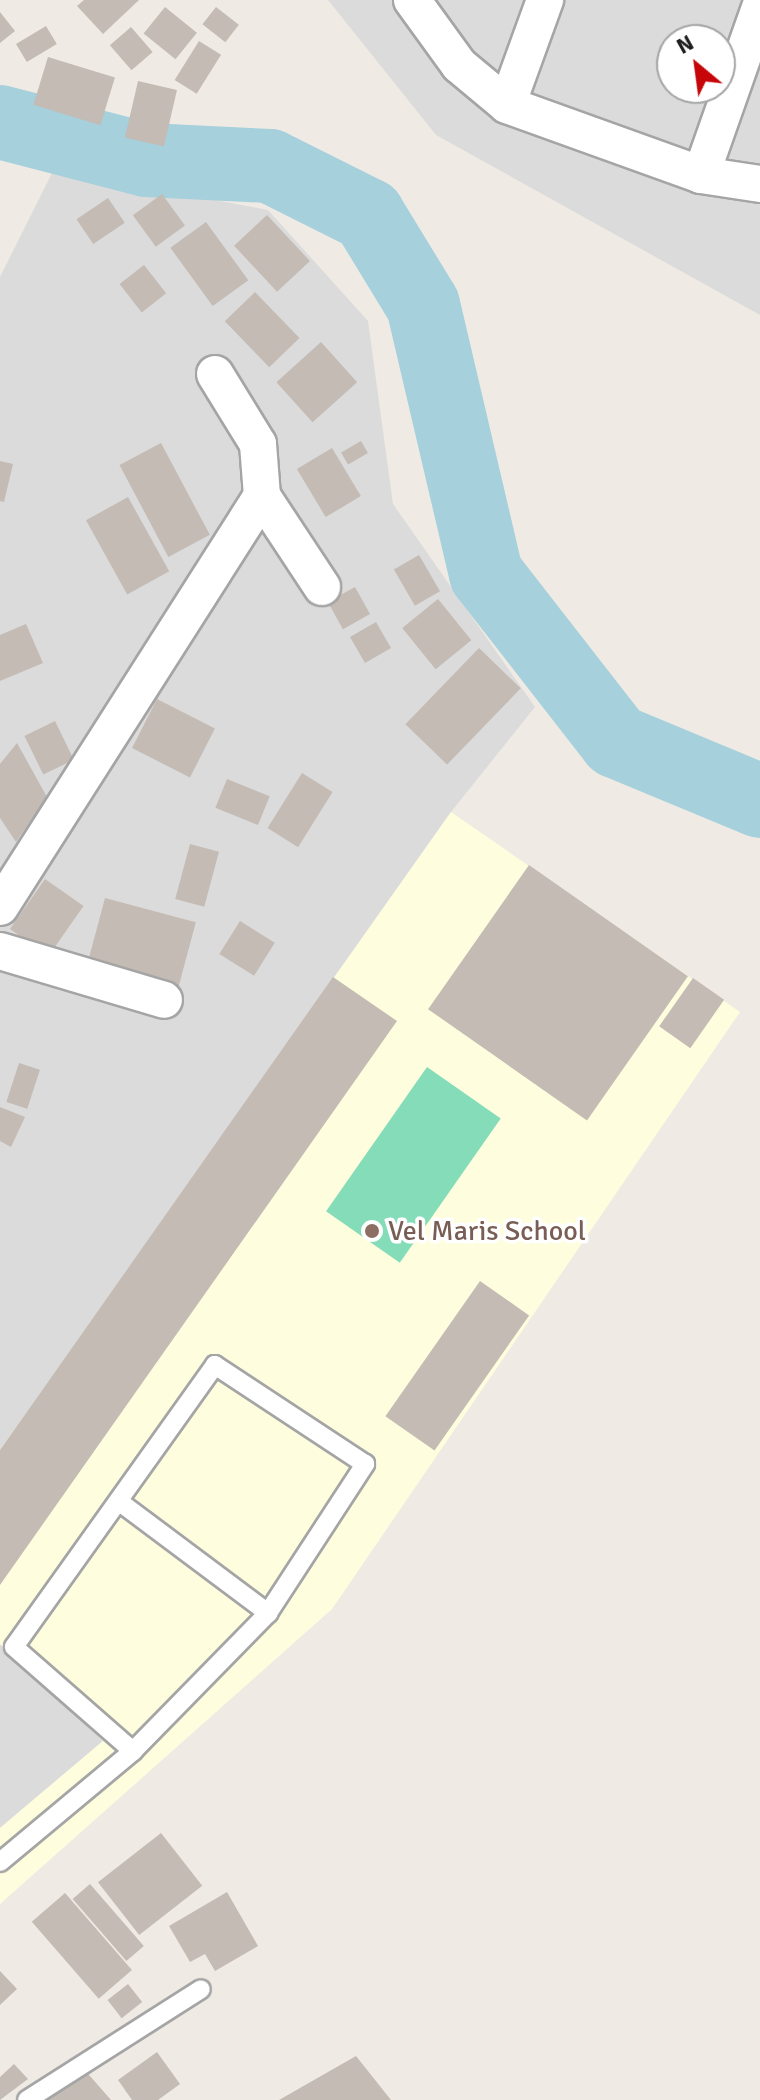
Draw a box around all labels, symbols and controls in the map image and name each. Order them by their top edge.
north arrow [656,24,736,104]
text: N [672,29,698,60]
place label: Vel Maris School [388,1214,586,1248]
marker: Vel Maris School [363,1222,381,1240]

